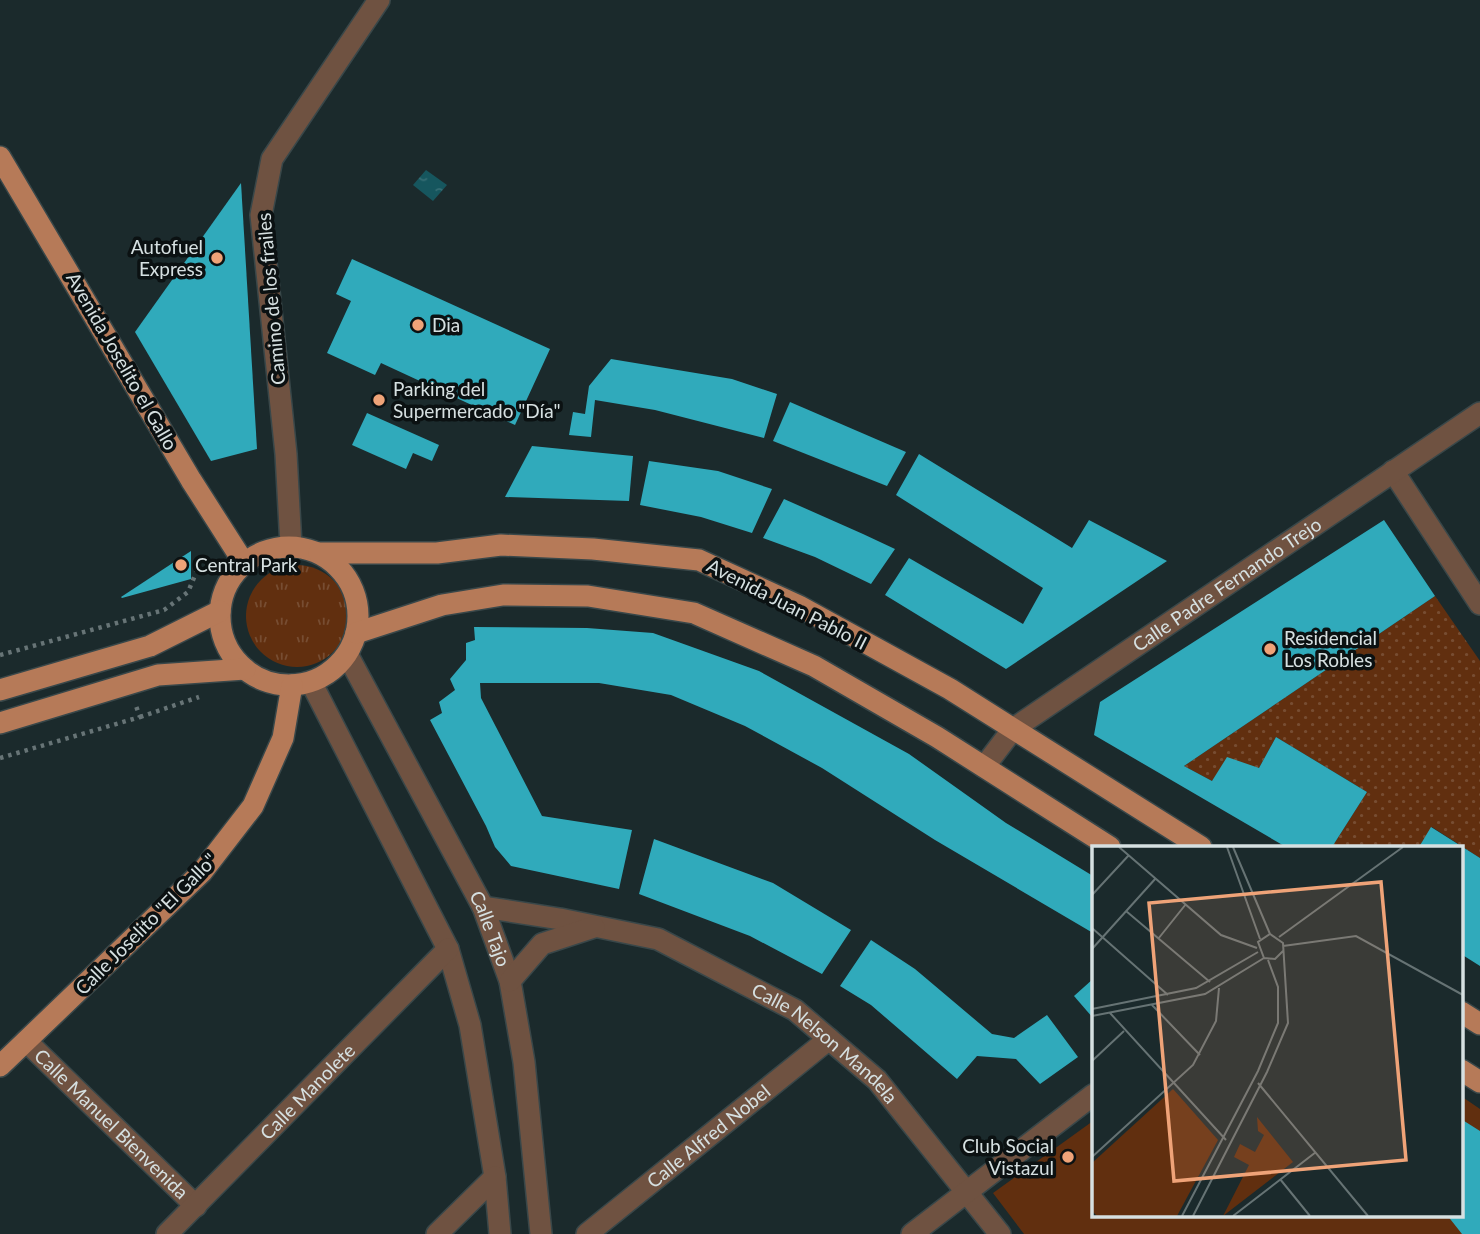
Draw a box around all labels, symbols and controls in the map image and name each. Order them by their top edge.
street label: Camino de los frailes [252,212,289,386]
place label: Autofuel Express [131,235,203,280]
marker: Autofuel Express [209,250,225,266]
street label: Avenida Joselito el Gallo [62,268,183,454]
place label: Dia [432,313,460,336]
marker: Dia [410,317,426,333]
place label: Parking del Supermercado "Día" [393,377,560,422]
marker: Parking del Supermercado "Día" [371,392,387,408]
street label: Calle Padre Fernando Trejo [1128,512,1325,656]
place label: Central Park [195,553,298,576]
street label: Avenida Juan Pablo II [703,553,871,654]
marker: Central Park [173,557,189,573]
place label: Residencial Los Robles [1284,626,1377,671]
marker: Residencial Los Robles [1262,641,1278,657]
inset map [1092,846,1462,1216]
street label: Calle Joselito "El Gallo" [70,848,221,999]
street label: Calle Tajo [465,886,516,969]
street label: Calle Nelson Mandela [748,978,903,1108]
street label: Calle Manolete [255,1038,359,1144]
street label: Calle Manuel Bienvenida [30,1044,193,1203]
street label: Calle Alfred Nobel [642,1079,774,1192]
place label: Club Social Vistazul [962,1134,1054,1179]
marker: Club Social Vistazul [1060,1149,1076,1165]

